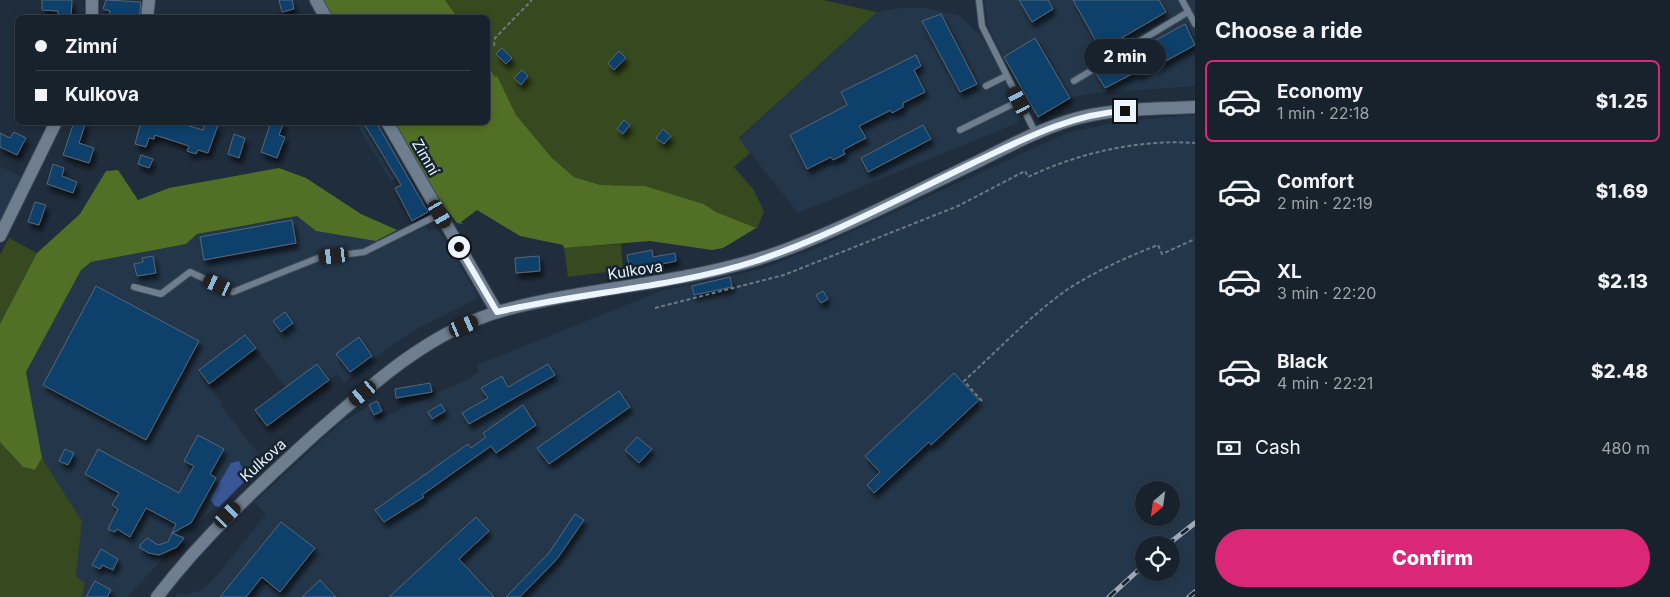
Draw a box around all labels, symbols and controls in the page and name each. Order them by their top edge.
text: Choose a ride [1215,17,1363,43]
text: Zimní [65,35,117,58]
callout: 2 min [1084,38,1166,74]
text: 2 min [1103,46,1147,66]
icon: car [1217,79,1262,124]
text: Economy [1277,80,1363,103]
text: Kulkova [65,83,139,106]
car [1005,84,1032,118]
text: $1.25 [1596,90,1648,113]
route end [1114,100,1136,122]
text: 1 min · 22:18 [1277,103,1370,123]
street label: Zimní [408,135,444,179]
icon: car [1217,169,1262,214]
text: Comfort [1277,170,1354,193]
text: $1.69 [1596,180,1648,203]
text: 2 min · 22:19 [1277,193,1373,213]
car [426,197,453,231]
route start [448,236,470,258]
car [318,247,349,265]
street label: Kulkova [606,256,664,284]
icon: car [1217,259,1262,304]
text: XL [1277,260,1302,283]
text: $2.13 [1598,270,1648,293]
car [201,272,234,298]
text: 3 min · 22:20 [1277,283,1376,303]
car [447,313,480,339]
icon: car [1217,349,1262,394]
text: Black [1277,350,1328,373]
text: $2.48 [1591,360,1648,383]
text: 4 min · 22:21 [1277,373,1373,393]
car [346,378,379,408]
street label: Kulkova [236,434,290,486]
icon: cash [1215,434,1243,462]
text: Cash [1255,436,1301,459]
text: 480 m [1601,438,1650,458]
north arrow [1135,481,1180,526]
map controls [1135,481,1180,581]
car [212,499,243,531]
button: Confirm [1215,529,1650,587]
button: locate [1135,536,1180,581]

